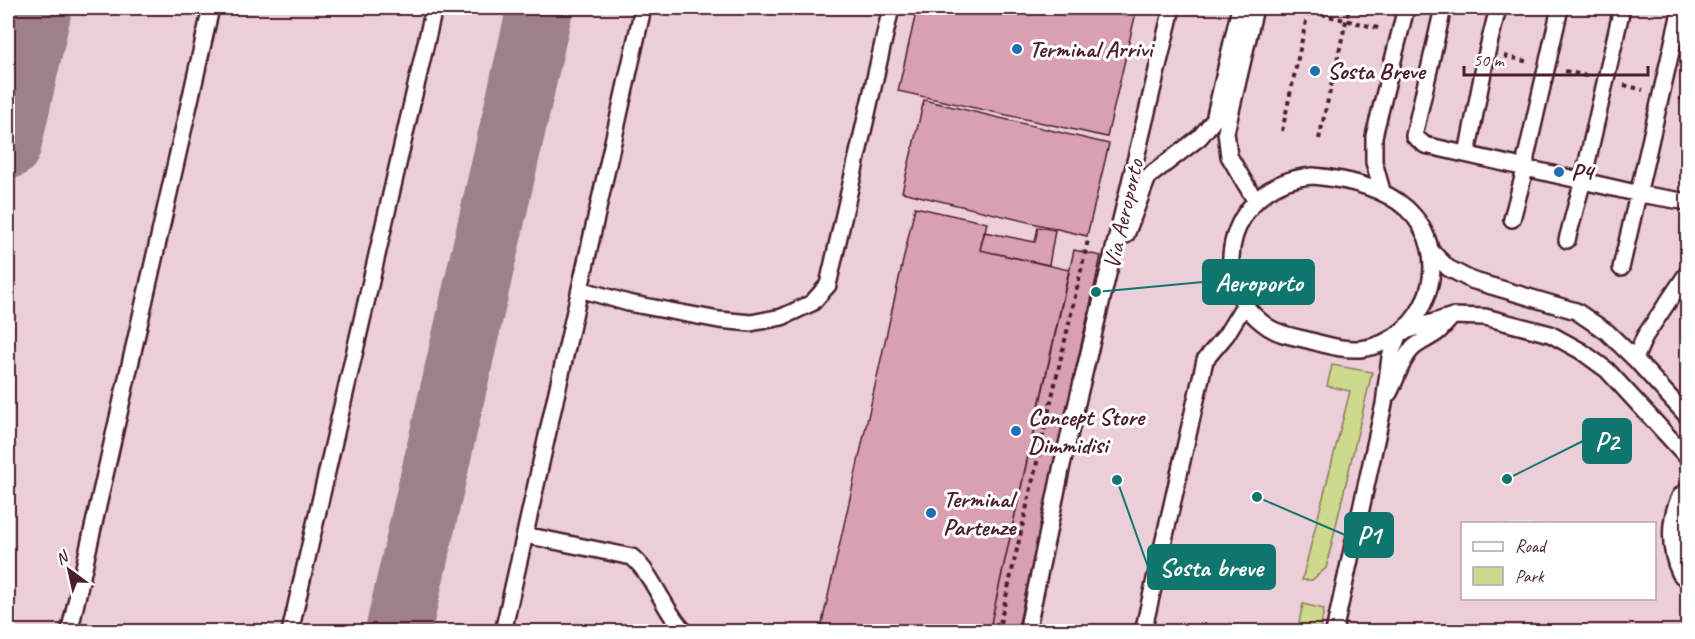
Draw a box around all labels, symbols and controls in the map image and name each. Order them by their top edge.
place label: Terminal Arrivi [1029,34,1155,64]
scale bar [1464,39,1648,77]
marker: Terminal Arrivi [1010,42,1024,56]
text: 50 m [1473,49,1506,71]
place label: Sosta Breve [1327,56,1426,86]
marker: Sosta Breve [1308,64,1322,78]
street label: Via Aeroporto [1096,155,1150,272]
place label: P4 [1571,157,1596,187]
marker: P4 [1552,165,1566,179]
callout: Aeroporto [1203,260,1314,304]
text: Aeroporto [1215,266,1304,299]
place label: Concept Store Dimmidisi [1028,402,1146,460]
callout: P2 [1583,419,1631,463]
marker: Concept Store Dimmidisi [1009,424,1023,438]
text: P2 [1595,425,1621,458]
place label: Terminal Partenze [943,484,1018,542]
marker: Terminal Partenze [924,506,938,520]
callout: P1 [1345,513,1393,557]
text: P1 [1357,519,1384,552]
legend [1461,522,1656,600]
text: Road [1515,535,1548,557]
north arrow [39,540,99,600]
text: N [52,545,74,569]
callout: Sosta breve [1148,545,1275,589]
text: Sosta breve [1159,551,1265,584]
text: Park [1515,565,1545,587]

